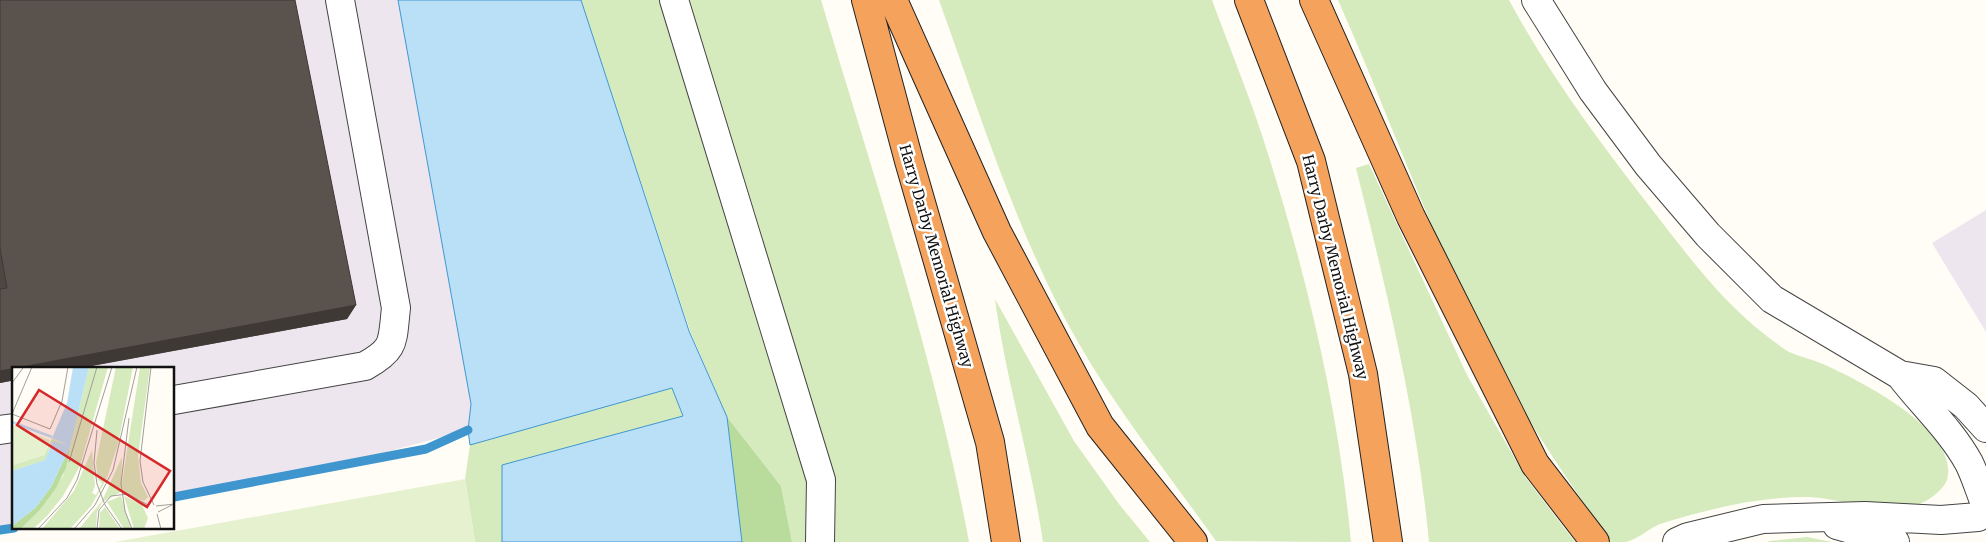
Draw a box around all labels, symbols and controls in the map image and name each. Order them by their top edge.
street label: Harry Darby Memorial Highway [895,142,978,370]
street label: Harry Darby Memorial Highway [1298,152,1373,382]
inset map [12,367,175,530]

